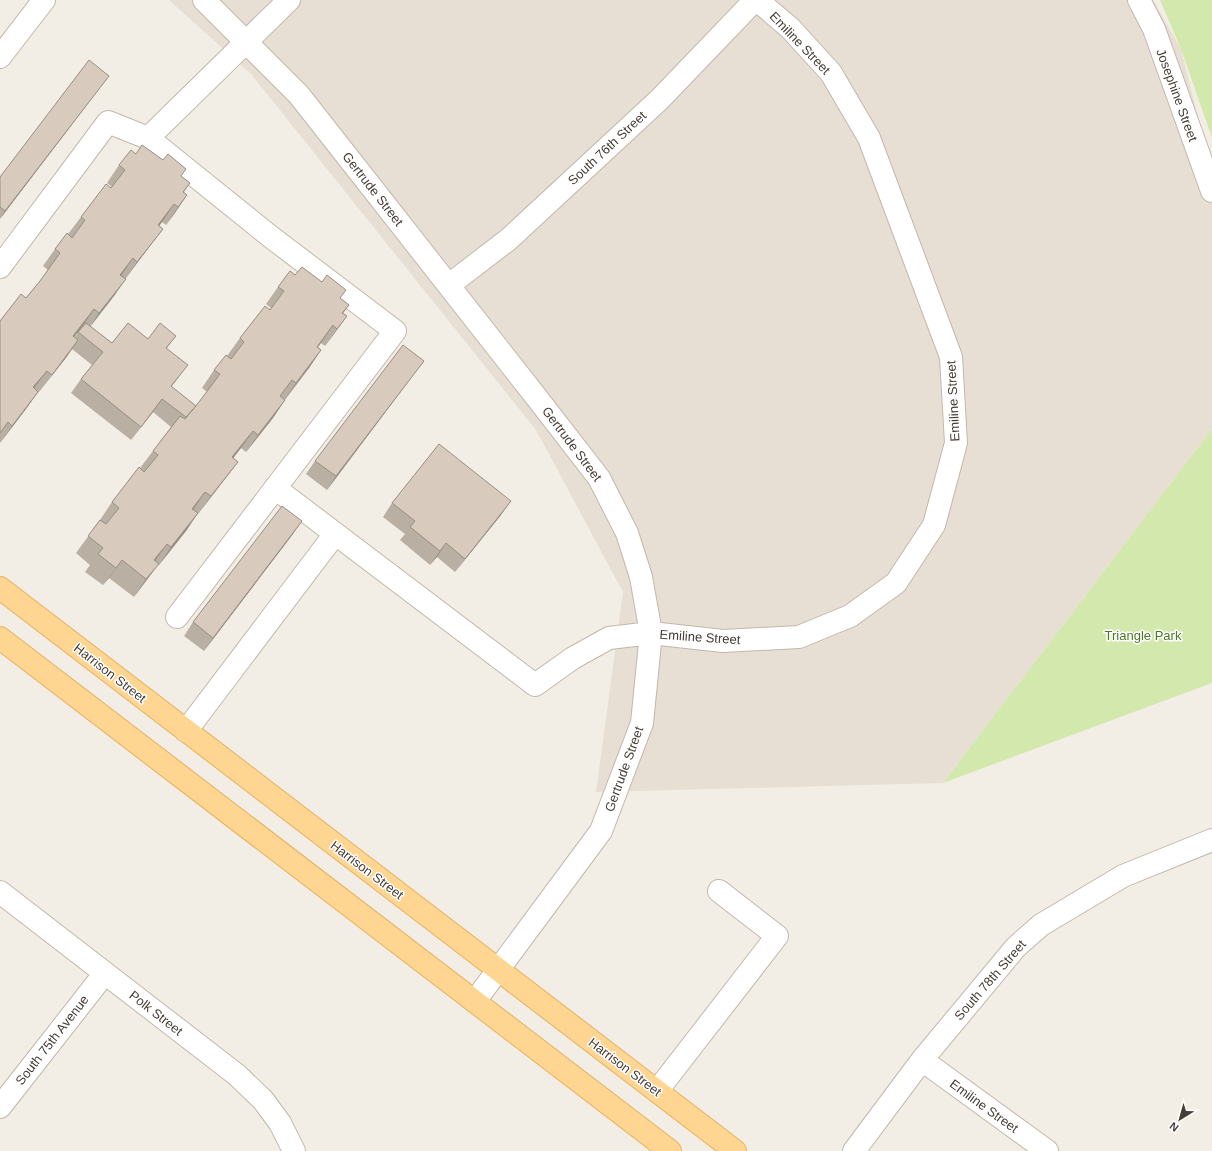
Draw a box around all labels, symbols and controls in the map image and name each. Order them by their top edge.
street label: Emiline Street [766,9,834,78]
street label: Josephine Street [1153,47,1201,144]
street label: South 76th Street [565,108,649,188]
street label: Gertrude Street [340,149,407,229]
street label: Emiline Street [943,360,963,442]
street label: Gertrude Street [539,404,605,485]
street label: Emiline Street [659,627,741,647]
park label: Triangle Park [1105,628,1182,643]
street label: Harrison Street [71,640,149,706]
street label: Gertrude Street [602,724,647,814]
street label: Harrison Street [328,838,407,903]
street label: South 78th Street [951,937,1029,1023]
street label: Polk Street [126,988,186,1039]
street label: South 75th Avenue [12,992,92,1088]
street label: Harrison Street [586,1035,665,1100]
street label: Emiline Street [947,1076,1021,1136]
north arrow [1160,1099,1200,1139]
text: N [1167,1120,1181,1134]

